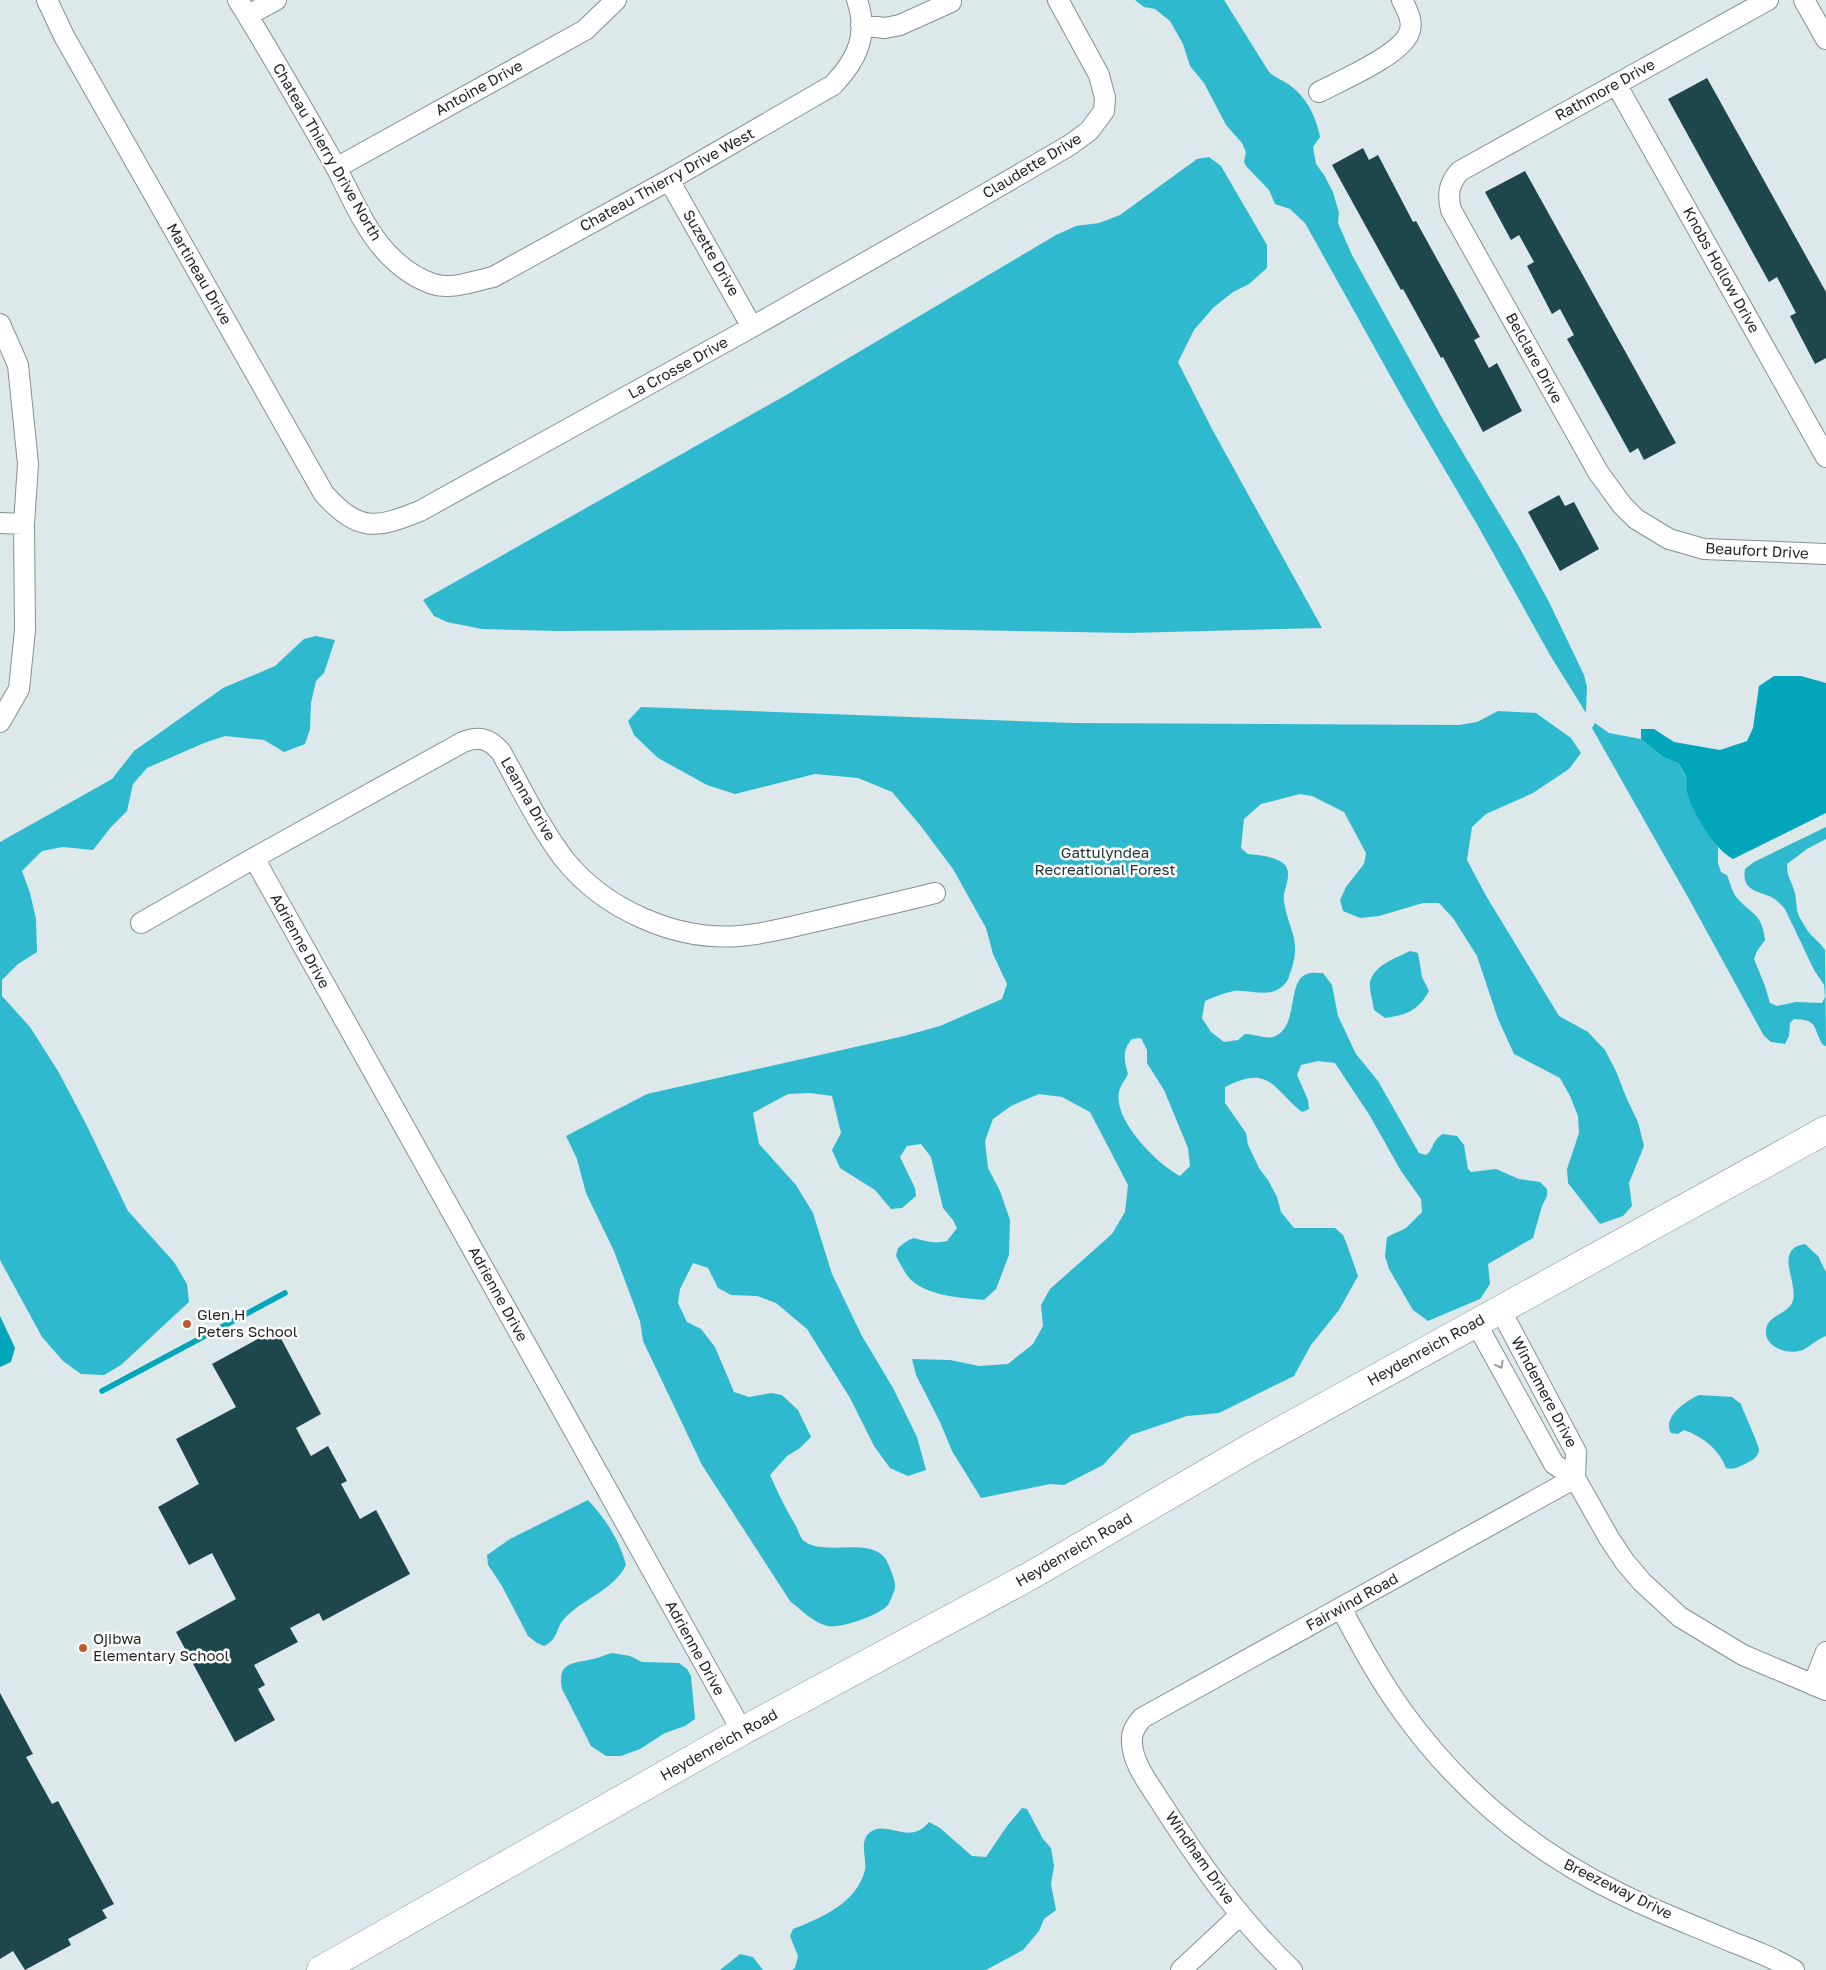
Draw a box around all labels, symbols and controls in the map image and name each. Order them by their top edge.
street label: Rathmore Drive [1552,54,1658,124]
street label: Antoine Drive [432,56,526,119]
street label: Chateau Thierry Drive North [270,60,386,243]
street label: Chateau Thierry Drive West [576,124,757,235]
street label: Claudette Drive [979,128,1084,202]
street label: Knobs Hollow Drive [1680,203,1764,336]
street label: Suzette Drive [680,206,744,299]
street label: Martineau Drive [164,220,236,328]
street label: Belclare Drive [1503,309,1567,406]
street label: La Crosse Drive [624,332,731,402]
street label: Beaufort Drive [1705,538,1810,562]
street label: Leanna Drive [498,754,560,844]
park label: Gattulyndea Recreational Forest [1034,843,1176,878]
street label: Adrienne Drive [267,890,335,991]
street label: Adrienne Drive [465,1243,533,1344]
place label: Glen H Peters School [197,1305,298,1340]
street label: Heydenreich Road [1364,1309,1487,1389]
marker: Glen H Peters School [181,1318,193,1330]
street label: Windemere Drive [1508,1333,1582,1450]
one-way arrow [1493,1360,1503,1369]
street label: Heydenreich Road [1012,1508,1135,1590]
street label: Fairwind Road [1302,1568,1401,1634]
street label: Adrienne Drive [662,1597,730,1698]
place label: Ojibwa Elementary School [93,1629,229,1664]
marker: Ojibwa Elementary School [77,1642,89,1654]
street label: Heydenreich Road [657,1704,780,1784]
street label: Windham Drive [1162,1808,1240,1907]
street label: Breezeway Drive [1561,1854,1676,1922]

